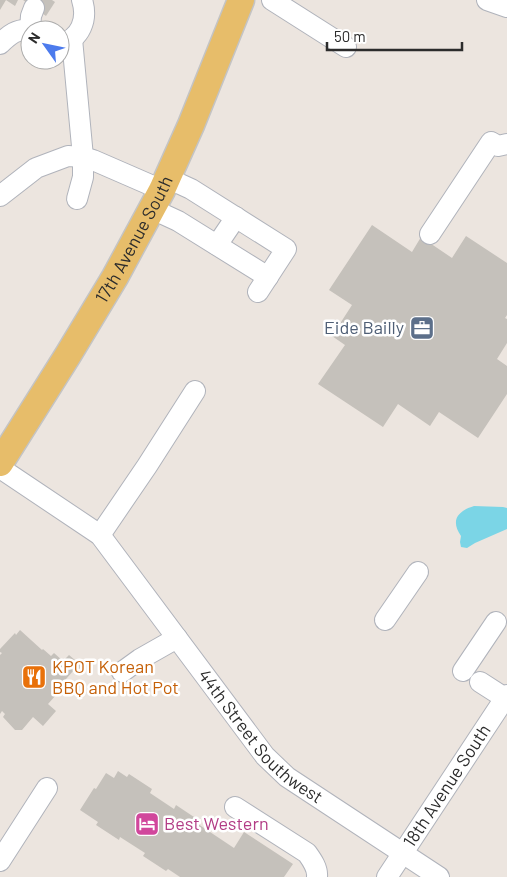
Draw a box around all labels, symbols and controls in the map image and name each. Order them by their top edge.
north arrow [20,20,70,70]
scale bar [327,20,462,52]
text: 50 m [334,27,366,45]
text: N [24,29,43,46]
street label: 17th Avenue South [90,172,177,307]
office icon: Eide Bailly [409,315,435,341]
place label: Eide Bailly [324,316,404,338]
place label: KPOT Korean BBQ and Hot Pot [52,655,179,698]
restaurant icon: KPOT Korean BBQ and Hot Pot [21,664,47,690]
street label: 44th Street Southwest [194,665,327,808]
street label: 18th Avenue South [398,720,495,851]
hotel icon: Best Western [134,811,160,837]
place label: Best Western [164,812,269,834]

